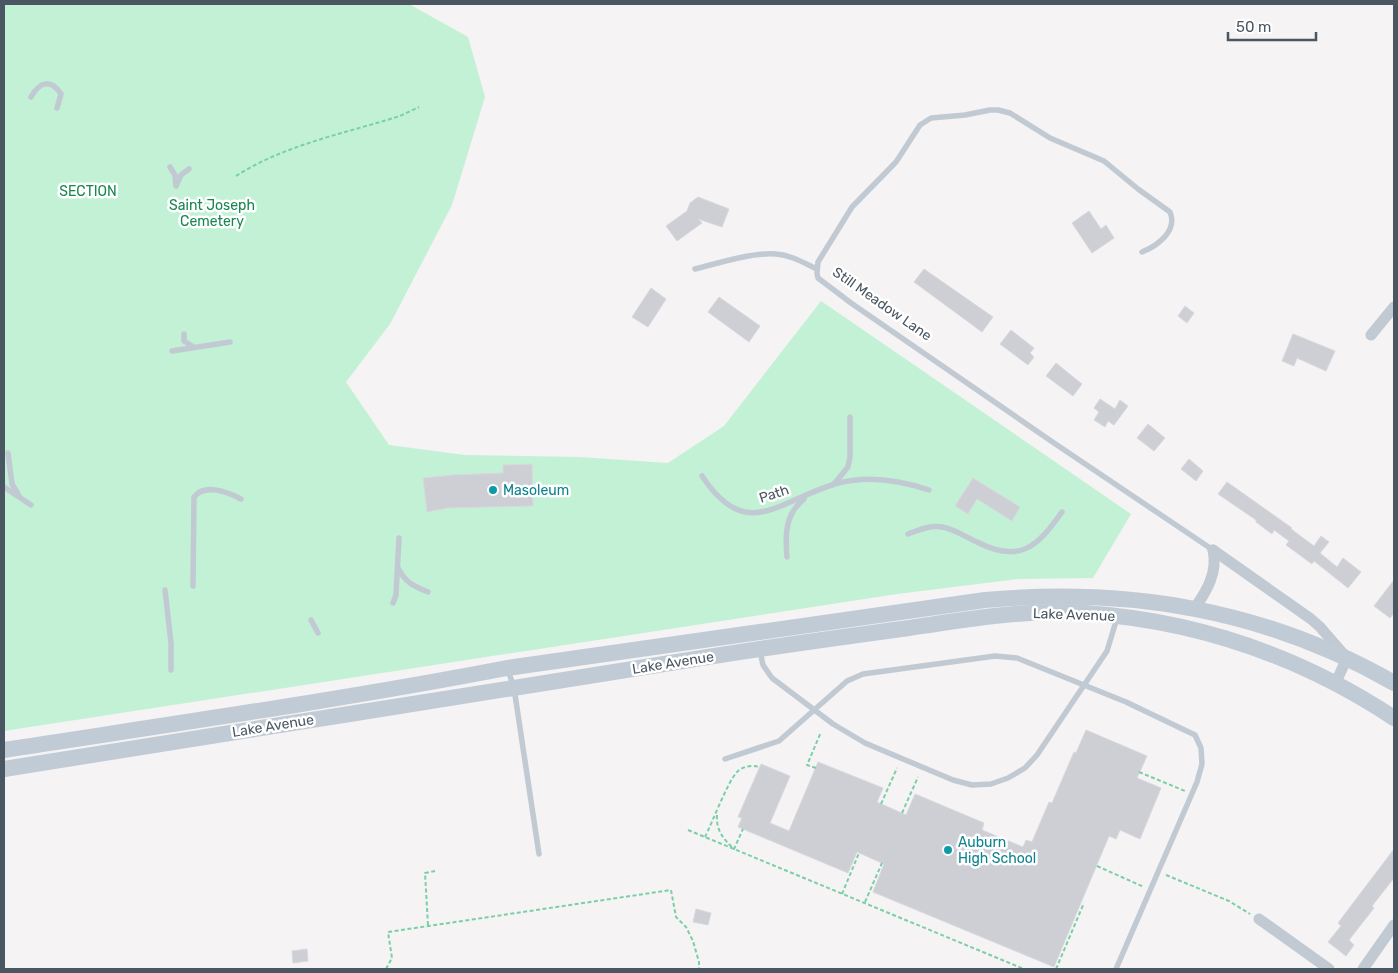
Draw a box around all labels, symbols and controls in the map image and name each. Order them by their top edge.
scale bar [1228,10,1316,42]
text: 50 m [1236,18,1271,36]
park label: SECTION [59,183,117,200]
park label: Saint Joseph Cemetery [169,197,255,230]
street label: Still Meadow Lane [829,264,935,345]
street label: Path [757,481,791,507]
place label: Masoleum [503,482,569,499]
marker: Masoleum [487,484,499,496]
street label: Lake Avenue [1033,605,1116,625]
street label: Lake Avenue [631,648,715,678]
street label: Lake Avenue [231,711,315,741]
place label: Auburn High School [958,834,1036,867]
marker: Auburn High School [942,844,954,856]

